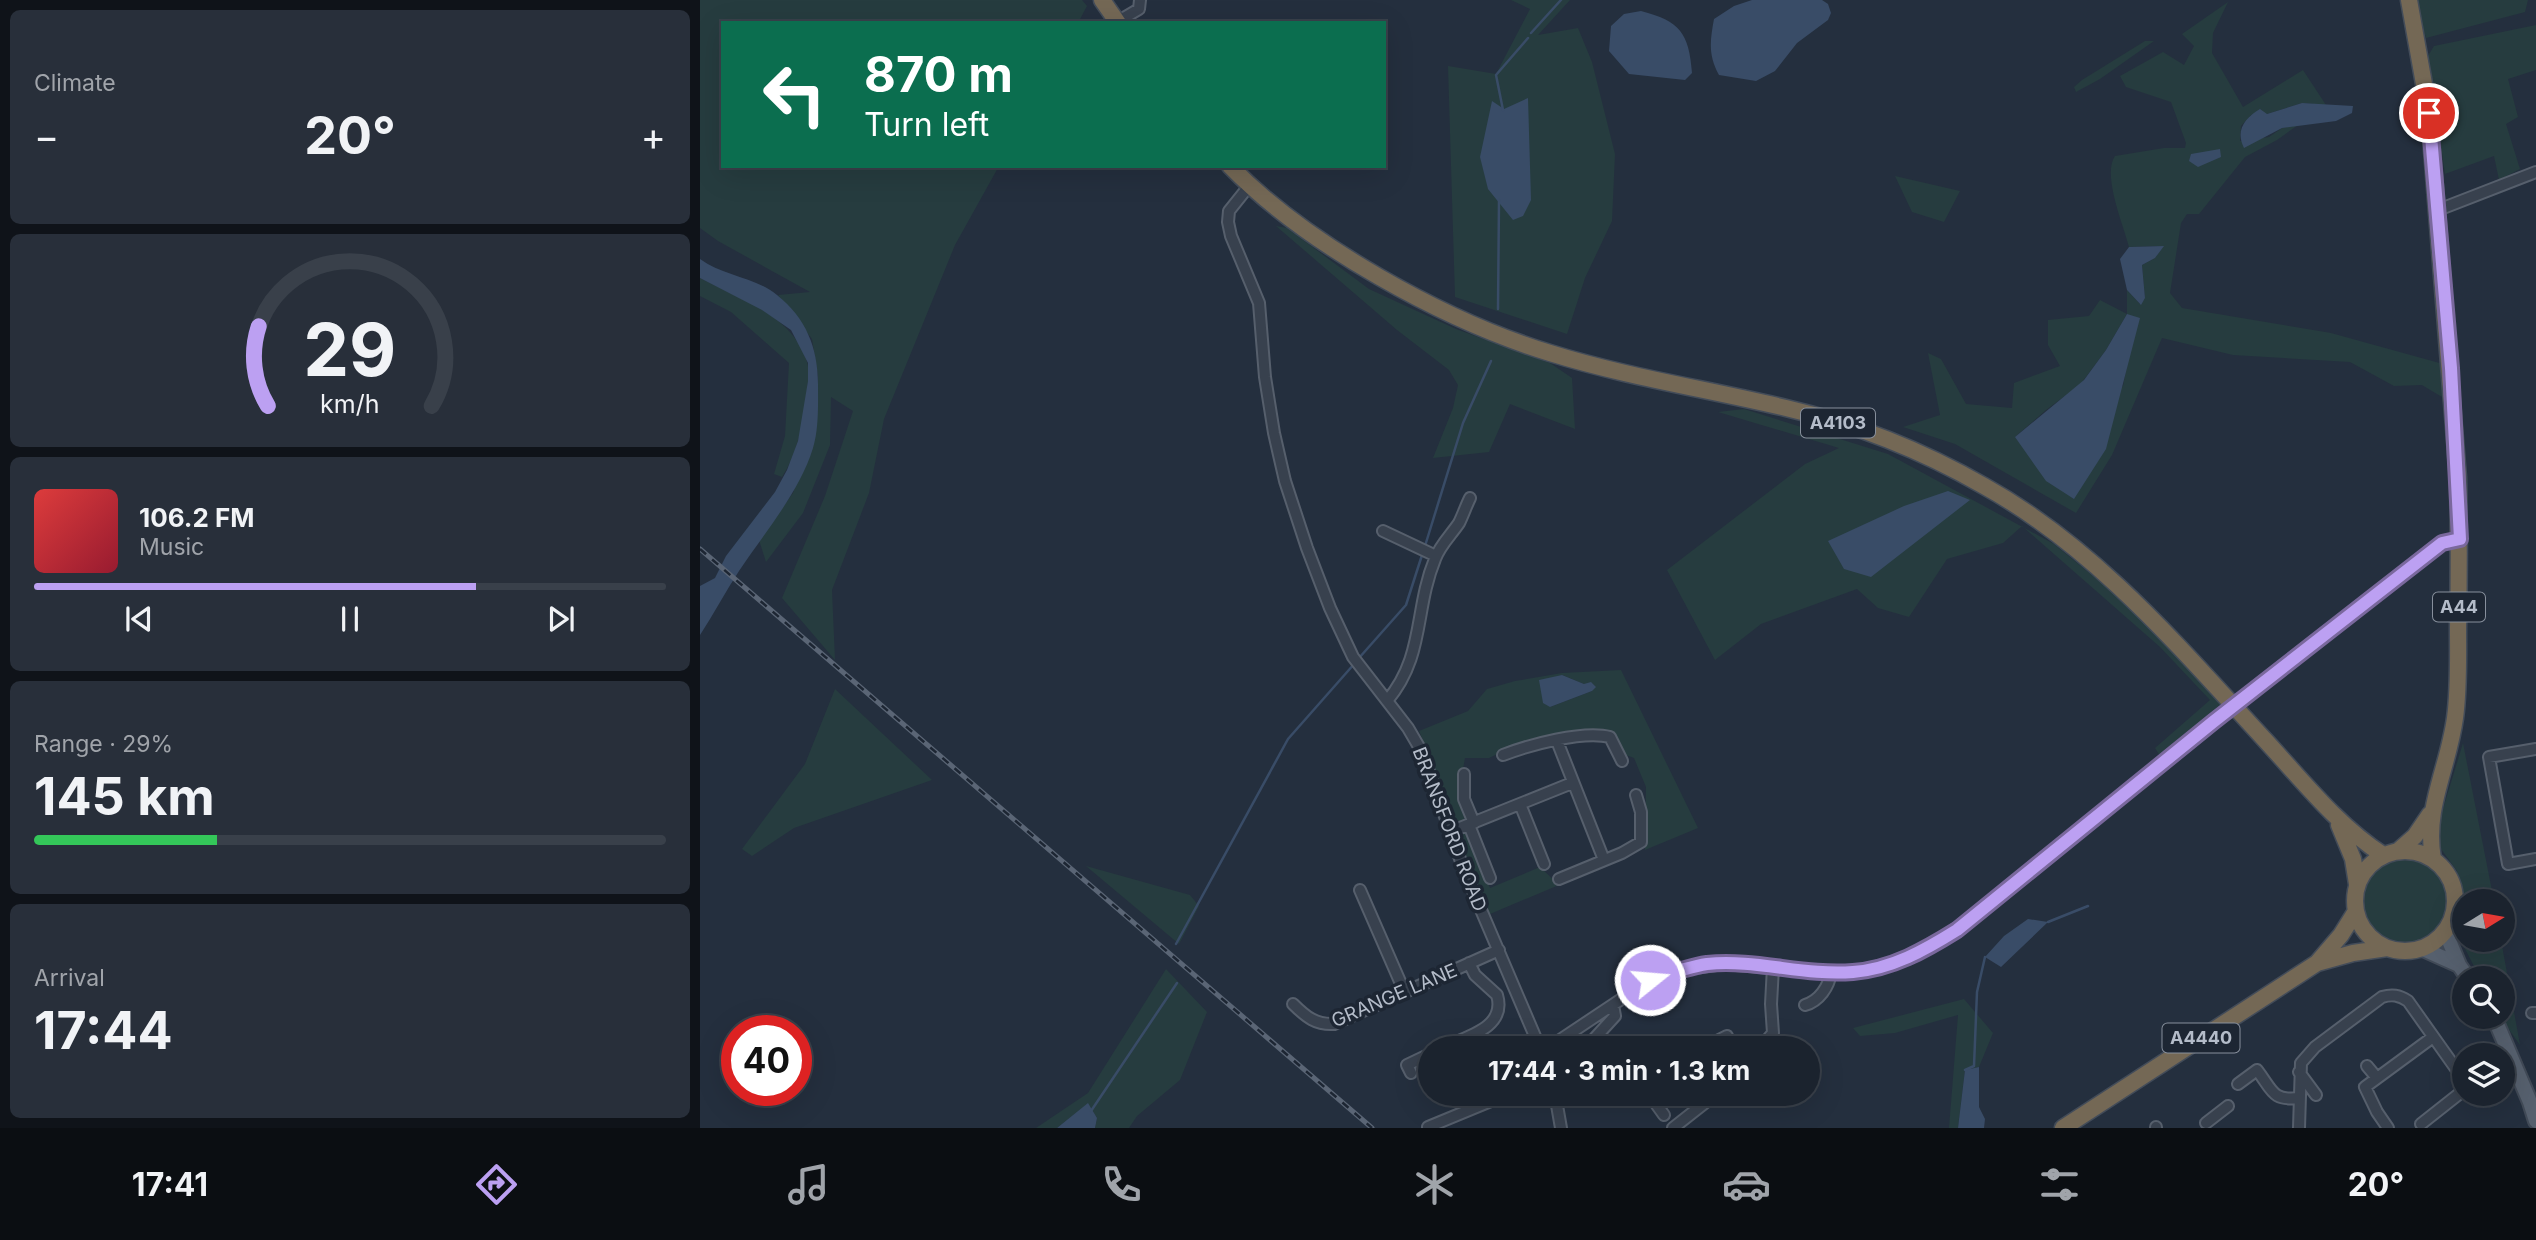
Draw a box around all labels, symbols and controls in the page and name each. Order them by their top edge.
text: 870 m [864,45,1013,104]
icon: left [749,49,840,140]
text: Climate [34,69,116,97]
pin [2399,83,2459,143]
icon: arrive [2410,94,2448,132]
text: 20° [304,104,396,167]
text: Turn left [864,105,989,144]
text: − [34,113,59,159]
text: + [641,113,666,159]
text: 29 [303,306,397,395]
text: km/h [320,389,380,419]
road number: A4103 [1801,408,1875,438]
text: 106.2 FM [139,502,255,533]
text: Music [139,533,204,561]
road number: A44 [2433,592,2485,622]
icon: previous [120,600,158,638]
icon: pause [331,600,369,638]
icon: next [542,600,580,638]
text: Range · 29% [34,730,173,758]
street label: BRANSFORD ROAD [1408,744,1491,915]
text: 145 km [34,765,215,828]
north arrow [2452,889,2515,952]
map controls [2452,889,2515,1106]
position arrow [1613,943,1687,1017]
street label: GRANGE LANE [1328,959,1461,1032]
text: Arrival [34,964,105,992]
button: search [2452,966,2515,1029]
text: 17:44 [34,999,173,1062]
speed limit sign: 40 [721,1015,812,1106]
road number: A4440 [2162,1023,2240,1052]
button: layers [2452,1043,2515,1106]
text: 17:44 · 3 min · 1.3 km [1488,1055,1750,1086]
icon: directions [472,1160,521,1209]
icon: music [784,1160,833,1209]
icon: phone [1097,1160,1146,1209]
icon: climate [1410,1160,1459,1209]
icon: car [1722,1160,1771,1209]
icon: filters [2035,1160,2084,1209]
text: 17:41 [132,1165,208,1204]
text: 20° [2348,1165,2404,1204]

